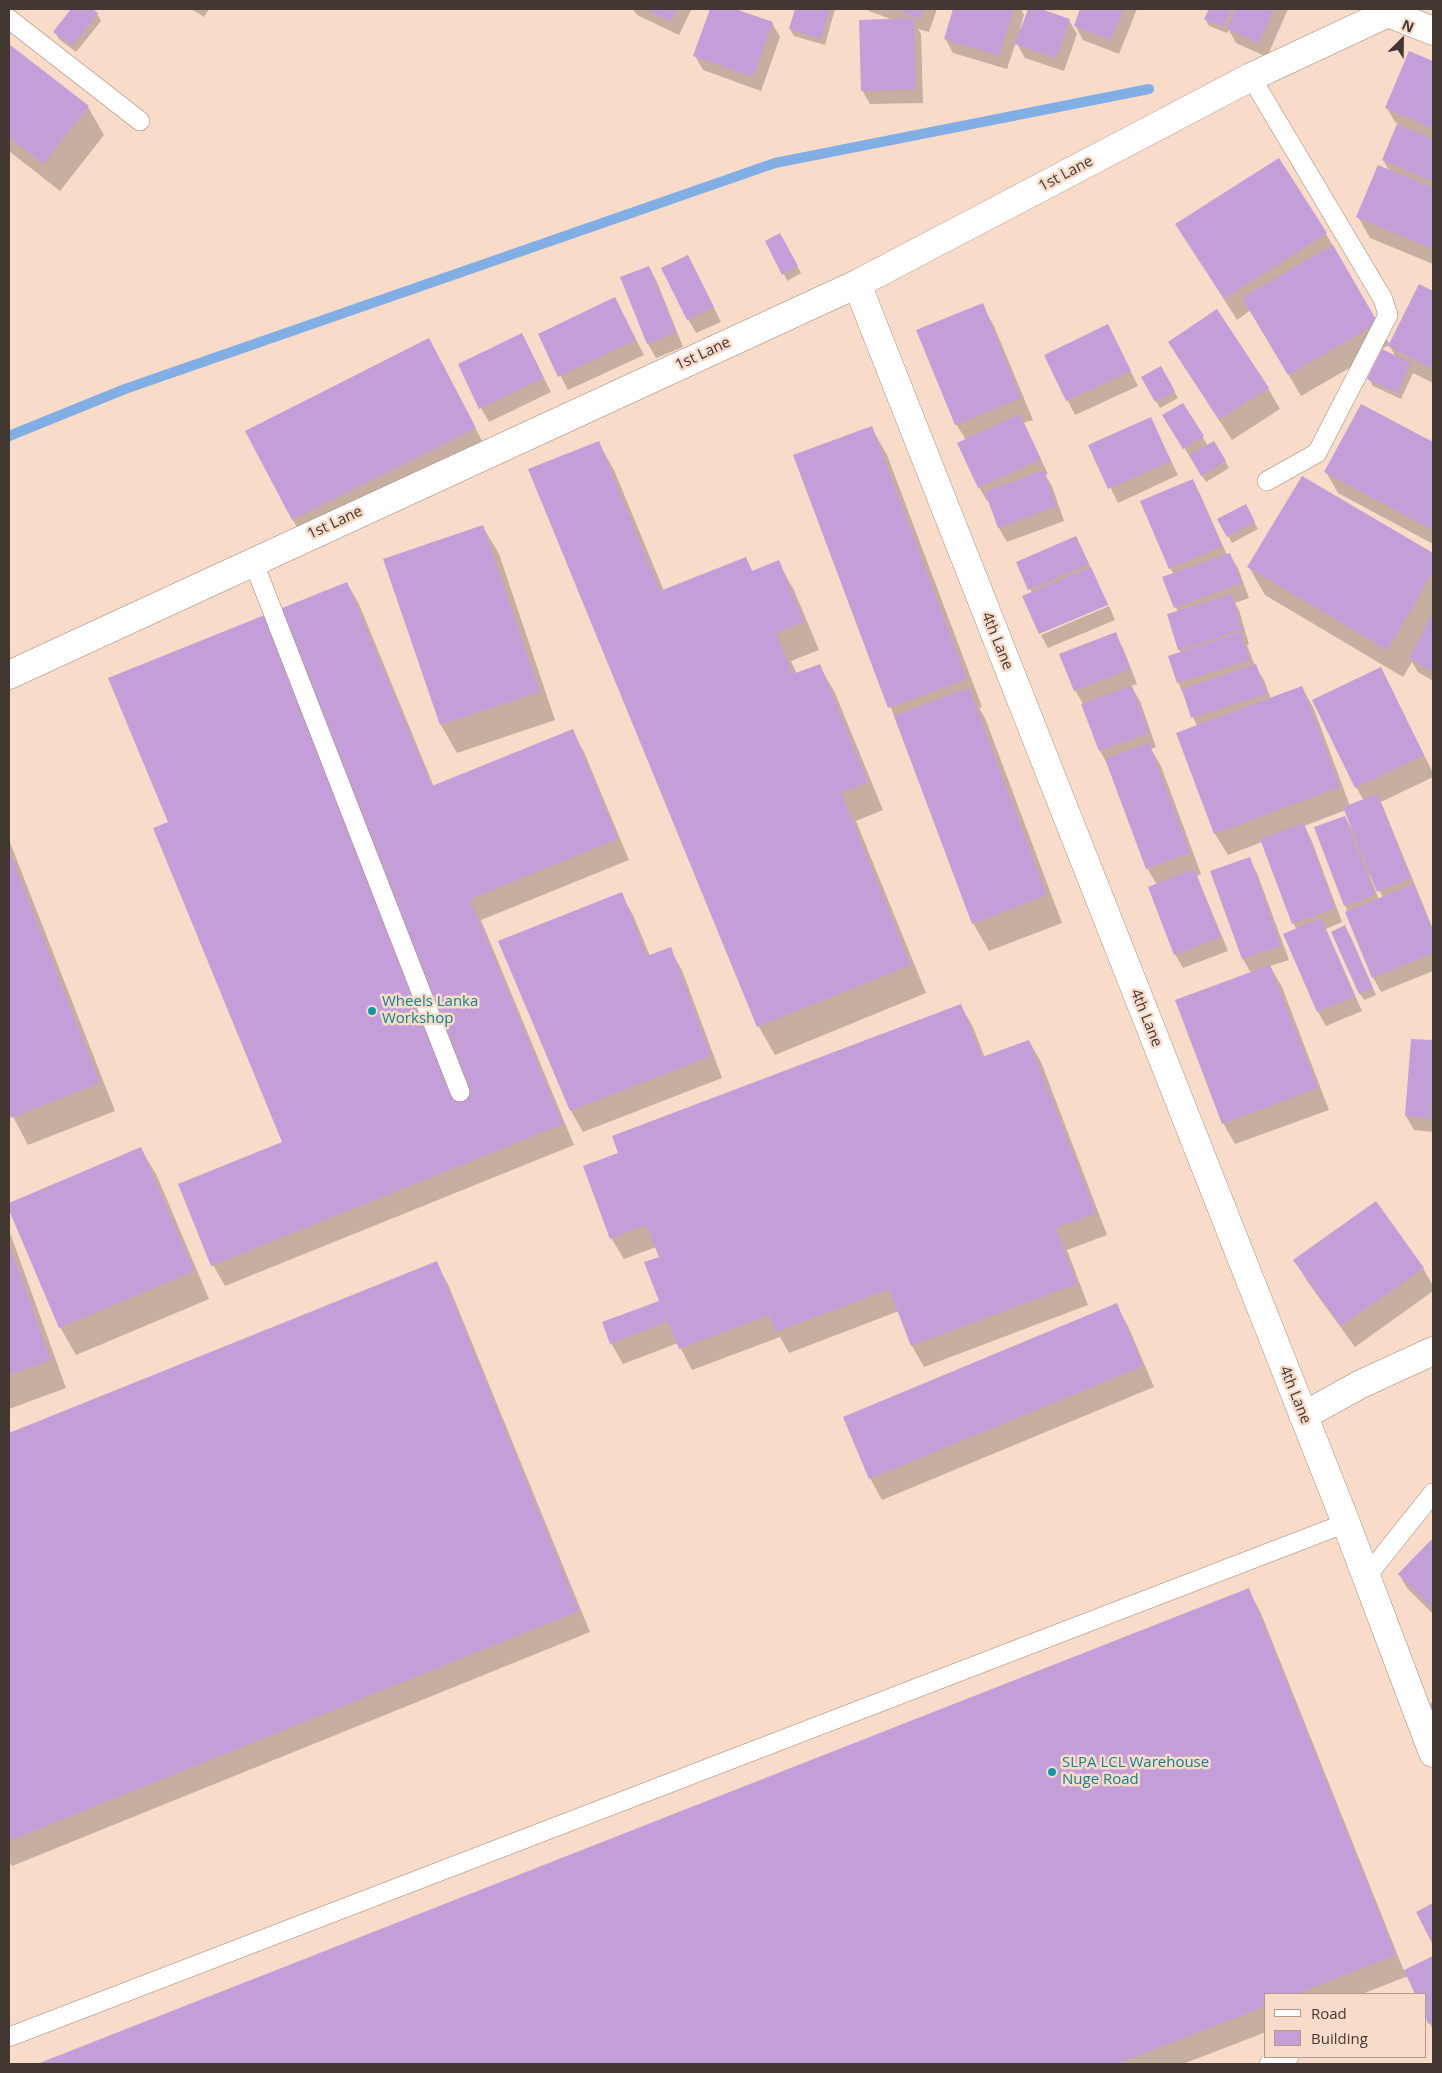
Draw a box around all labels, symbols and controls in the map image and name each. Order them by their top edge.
north arrow [1377,15,1427,65]
text: N [1399,15,1417,37]
street label: 1st Lane [1036,152,1096,196]
street label: 1st Lane [673,333,733,375]
street label: 1st Lane [305,502,365,544]
street label: 4th Lane [977,609,1017,673]
street label: 4th Lane [1126,986,1166,1050]
place label: Wheels Lanka Workshop [382,993,478,1028]
marker: Wheels Lanka Workshop [366,1005,378,1017]
street label: 4th Lane [1275,1363,1315,1427]
place label: SLPA LCL Warehouse Nuge Road [1062,1754,1209,1789]
marker: SLPA LCL Warehouse Nuge Road [1046,1766,1058,1778]
legend [1264,1993,1427,2058]
text: Road [1311,2003,1347,2023]
text: Building [1311,2028,1368,2048]

